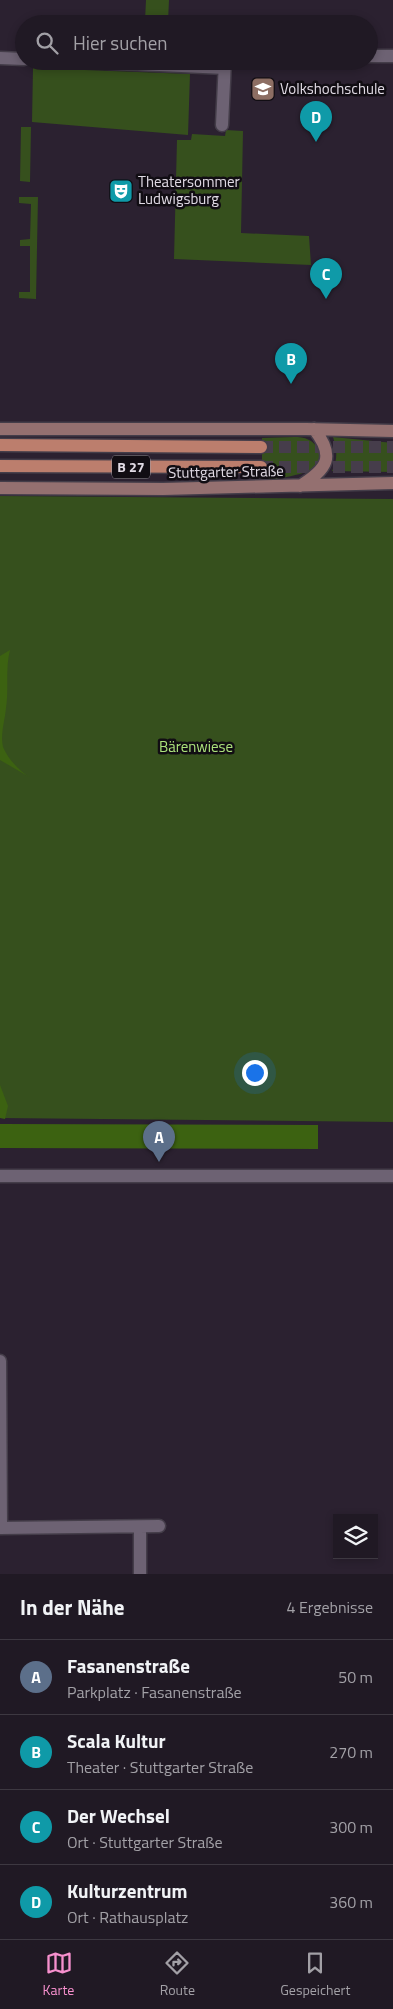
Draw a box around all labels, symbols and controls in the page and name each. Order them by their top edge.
search box [15,15,378,70]
text: Hier suchen [73,28,168,57]
icon: search [33,29,61,57]
school or university icon: Volkshochschule [250,76,276,102]
place label: Volkshochschule [280,77,385,100]
pin: D [300,101,332,142]
place label: Theatersommer Ludwigsburg [138,170,240,210]
theatre icon: Theatersommer Ludwigsburg [108,178,134,204]
pin: C [310,258,342,299]
pin: B [275,343,307,384]
road number: B 27 [112,456,150,478]
street label: Stuttgarter Straße [168,459,284,484]
park label: Bärenwiese [159,735,233,758]
your location [242,1060,268,1086]
pin: A [143,1121,175,1162]
map controls [333,1514,378,1559]
button: layers [333,1514,378,1559]
text: In der Nähe [20,1591,125,1623]
text: 4 Ergebnisse [286,1595,373,1619]
text: Fasanenstraße [67,1651,190,1680]
text: A [31,1665,41,1689]
text: 50 m [338,1665,373,1689]
text: Parkplatz · Fasanenstraße [67,1680,242,1704]
text: Scala Kultur [67,1726,166,1755]
text: B [31,1740,41,1764]
text: 270 m [329,1740,373,1764]
text: Theater · Stuttgarter Straße [67,1755,253,1779]
text: Der Wechsel [67,1801,170,1830]
text: C [32,1815,40,1839]
text: 300 m [329,1815,373,1839]
text: Ort · Stuttgarter Straße [67,1830,223,1854]
text: Kulturzentrum [67,1876,187,1905]
text: D [31,1890,41,1914]
text: 360 m [329,1890,373,1914]
text: Ort · Rathausplatz [67,1905,188,1929]
tab: Karte [43,1949,74,2000]
tab: Route [160,1949,195,2000]
tab: Gespeichert [280,1949,350,2000]

